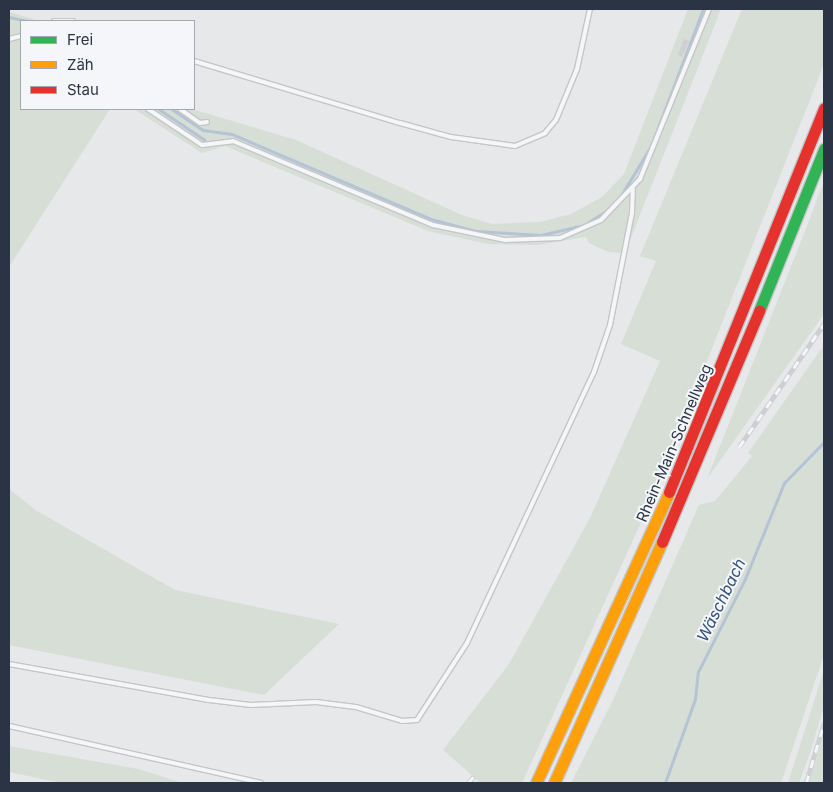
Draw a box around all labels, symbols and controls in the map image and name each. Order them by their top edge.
legend [20,20,195,110]
text: Frei [67,30,93,49]
text: Zäh [67,55,94,74]
text: Stau [67,80,99,99]
street label: Rhein-Main-Schnellweg [633,361,715,525]
water label: Wäschbach [693,555,749,645]

